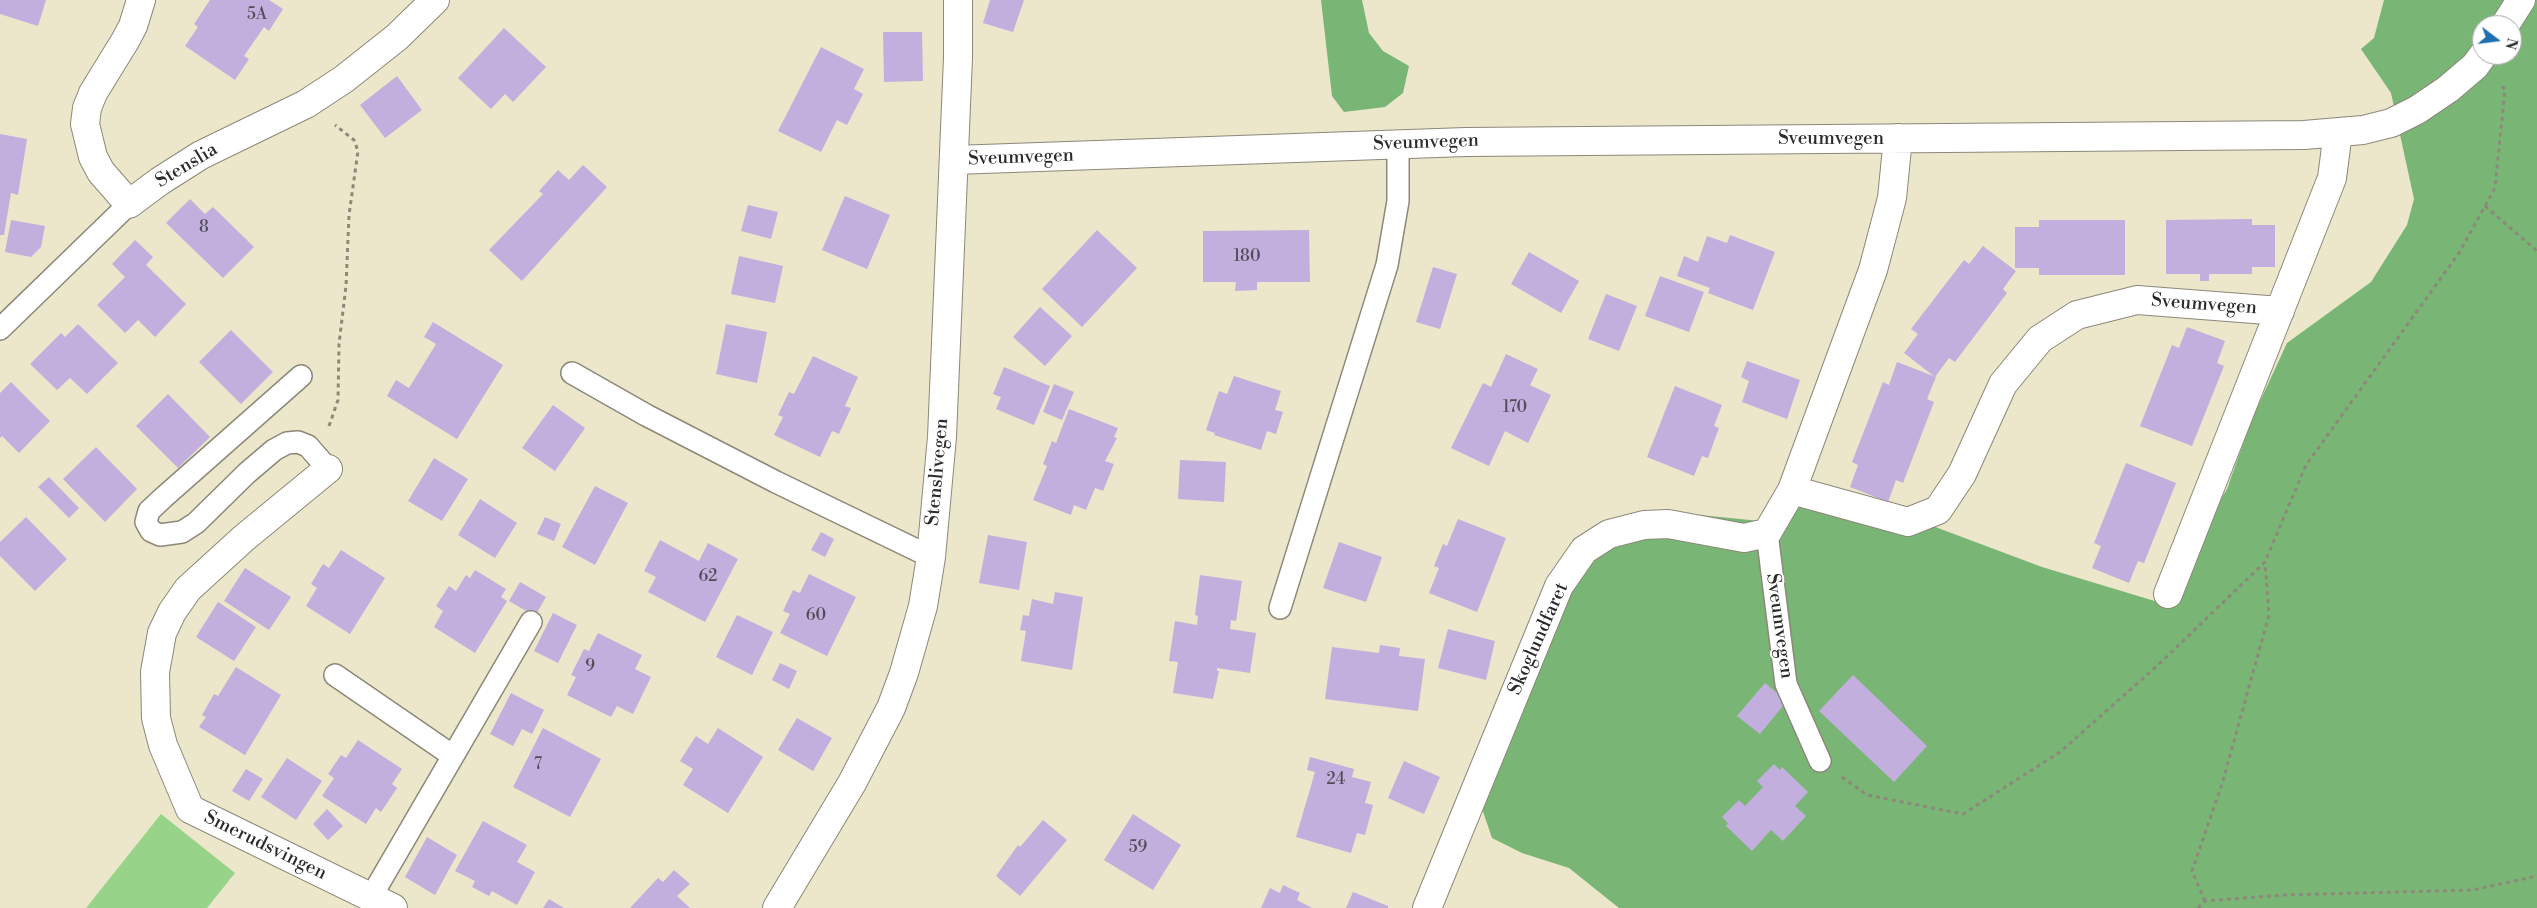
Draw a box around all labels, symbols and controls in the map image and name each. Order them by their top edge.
house number: 5A [247,5,267,25]
north arrow [2472,15,2522,65]
text: N [2500,36,2521,51]
street label: Sveumvegen [1778,128,1884,150]
street label: Sveumvegen [1373,130,1479,156]
street label: Stenslia [152,139,222,193]
street label: Sveumvegen [968,145,1074,171]
house number: 8 [199,218,209,238]
house number: 180 [1234,247,1260,267]
street label: Sveumvegen [2150,290,2258,320]
house number: 170 [1503,398,1527,418]
street label: Stenslivegen [922,417,954,527]
house number: 62 [699,567,717,587]
street label: Sveumvegen [1760,572,1798,680]
street label: Skoglundfaret [1504,579,1574,699]
house number: 60 [806,606,826,626]
house number: 9 [585,657,595,677]
house number: 7 [534,755,542,775]
house number: 24 [1327,770,1345,790]
street label: Smerudsvingen [200,806,330,886]
house number: 59 [1129,838,1147,858]

